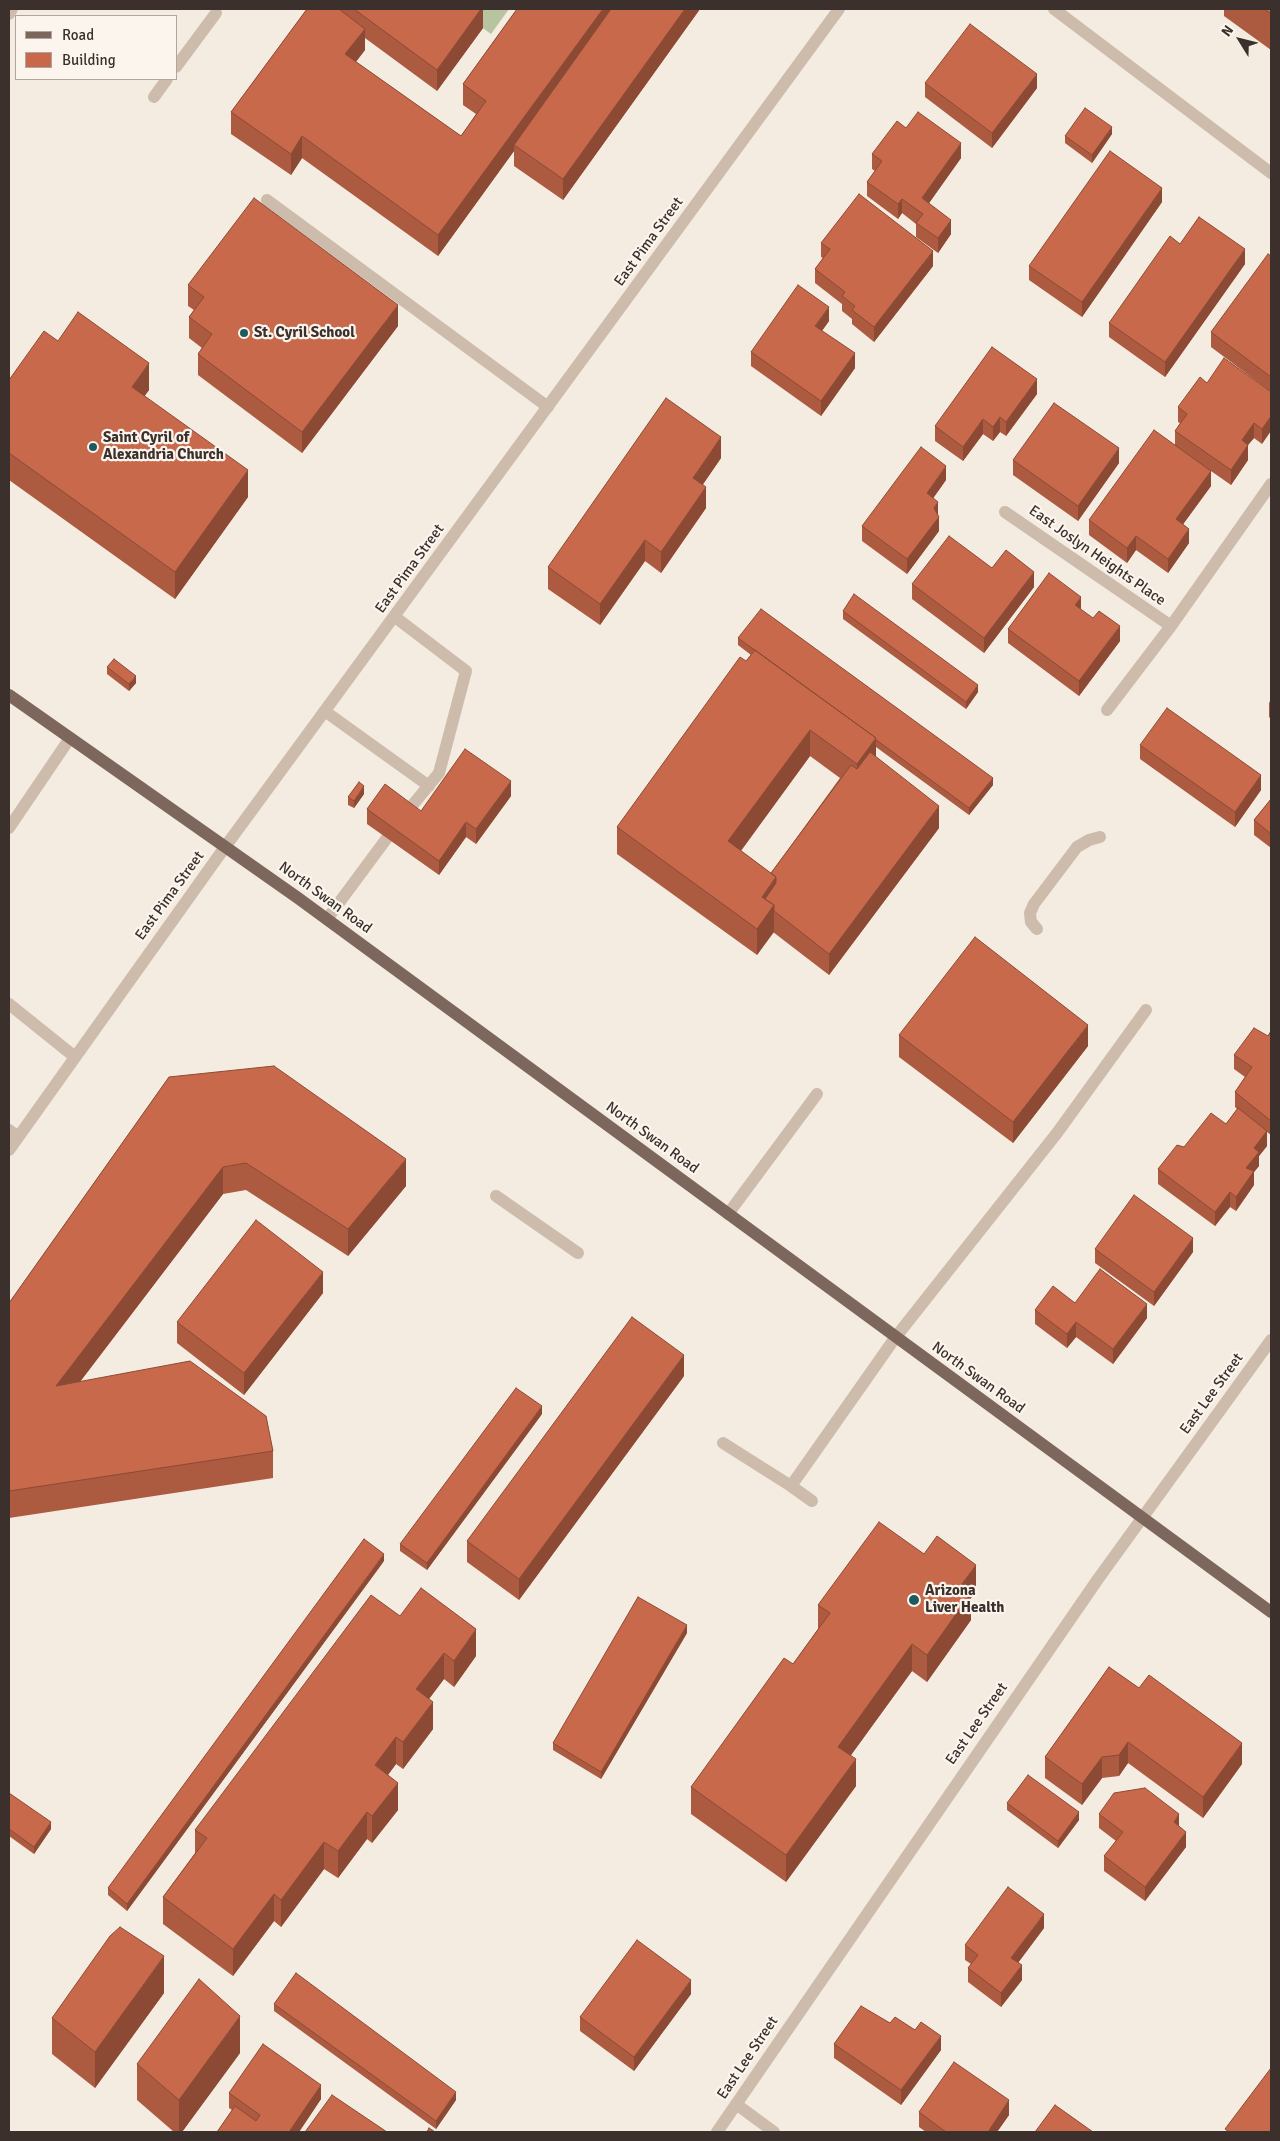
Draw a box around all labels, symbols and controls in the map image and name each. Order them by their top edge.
legend [15,15,178,80]
north arrow [1215,15,1265,65]
text: N [1218,22,1237,40]
text: Road [62,26,94,44]
text: Building [62,51,116,69]
street label: East Pima Street [611,194,687,290]
place label: St. Cyril School [254,324,355,342]
marker: St. Cyril School [238,327,250,339]
place label: Saint Cyril of Alexandria Church [103,429,224,464]
marker: Saint Cyril of Alexandria Church [87,441,99,453]
street label: East Joslyn Heights Place [1025,502,1169,610]
street label: East Pima Street [372,521,448,617]
street label: East Pima Street [132,848,208,944]
street label: North Swan Road [275,858,375,938]
street label: North Swan Road [602,1098,702,1178]
street label: North Swan Road [928,1338,1028,1418]
street label: East Lee Street [1177,1350,1247,1438]
place label: Arizona Liver Health [925,1582,1004,1617]
marker: Arizona Liver Health [907,1593,921,1607]
street label: East Lee Street [942,1680,1012,1768]
street label: East Lee Street [714,2013,782,2103]

